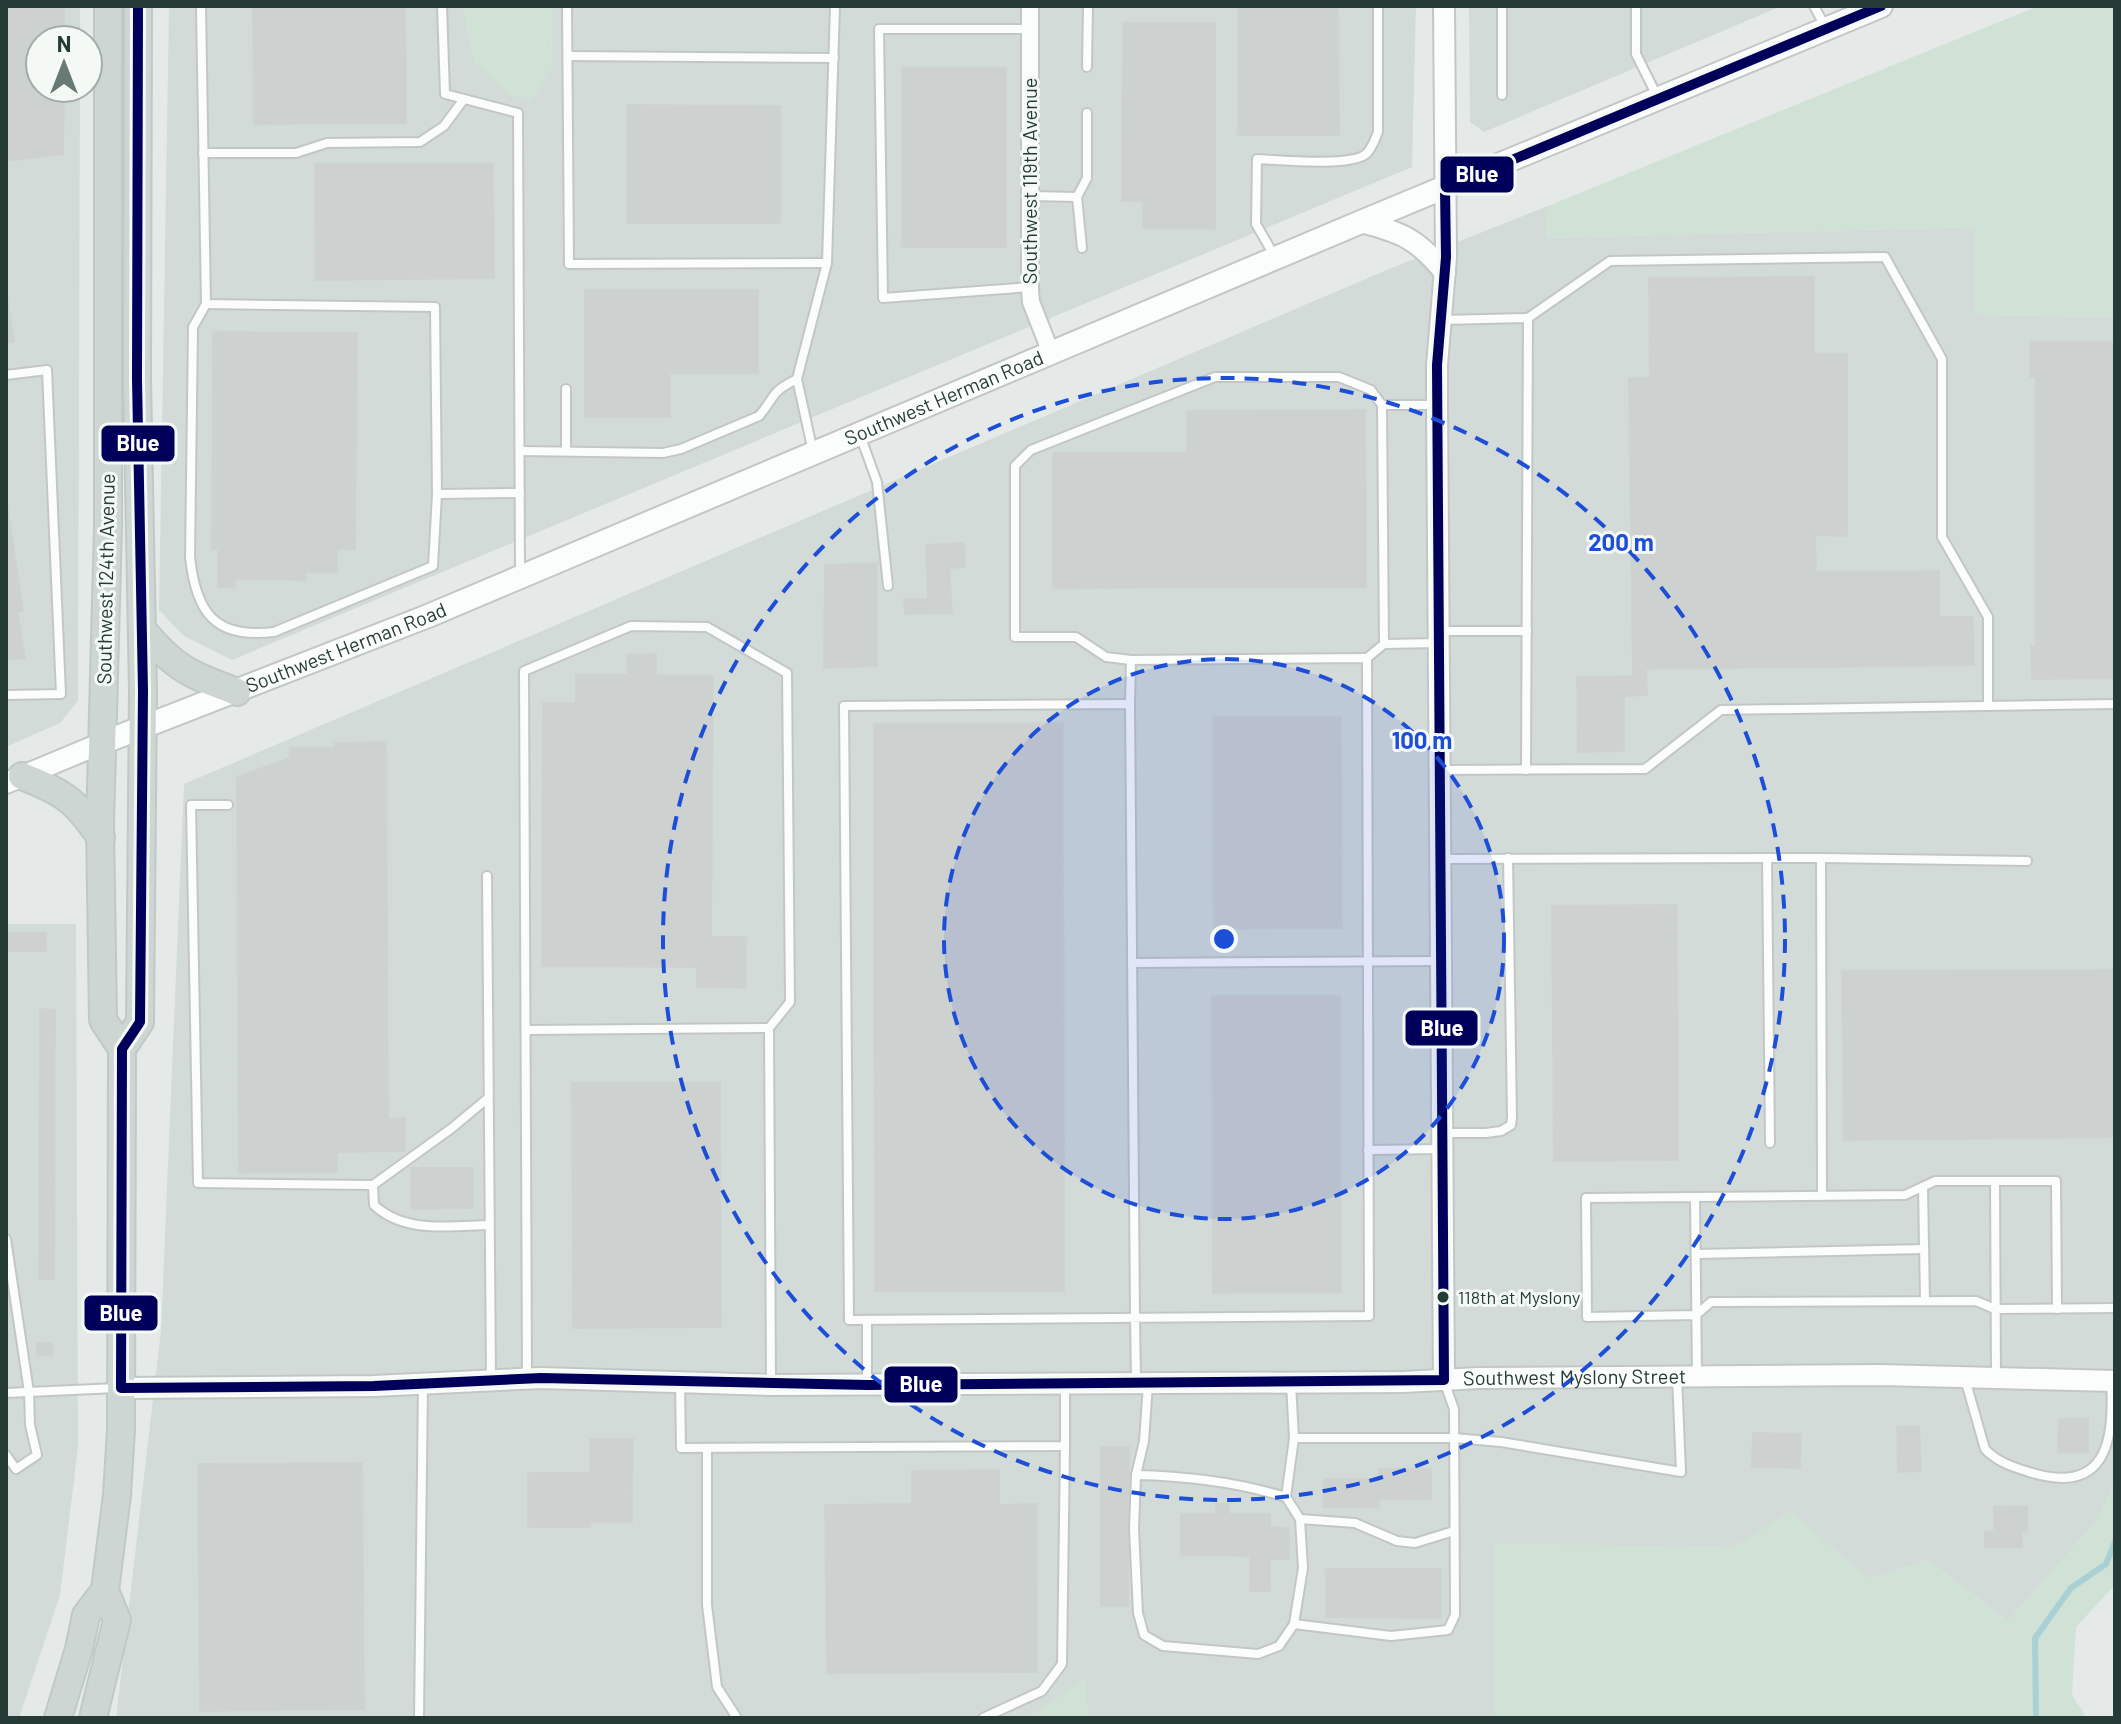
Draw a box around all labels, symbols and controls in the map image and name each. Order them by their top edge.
north arrow [24,24,104,104]
text: N [57,30,71,56]
street label: Southwest 119th Avenue [1017,78,1041,284]
line badge: Blue [1439,155,1515,194]
text: Blue [1455,160,1499,186]
street label: Southwest Herman Road [841,345,1047,450]
line badge: Blue [100,424,176,463]
text: Blue [116,429,160,455]
street label: Southwest 124th Avenue [91,473,119,685]
text: 200 m [1588,527,1654,556]
street label: Southwest Herman Road [242,597,450,697]
text: 100 m [1392,725,1452,754]
centre of rings [1210,925,1238,953]
line badge: Blue [1404,1009,1479,1047]
text: Blue [1420,1014,1464,1040]
place label: 118th at Myslony [1458,1286,1580,1308]
marker: 118th at Myslony [1435,1289,1451,1305]
line badge: Blue [83,1294,159,1332]
text: Blue [99,1299,143,1325]
street label: Southwest Myslony Street [1462,1363,1686,1390]
line badge: Blue [883,1365,959,1404]
text: Blue [899,1370,943,1396]

